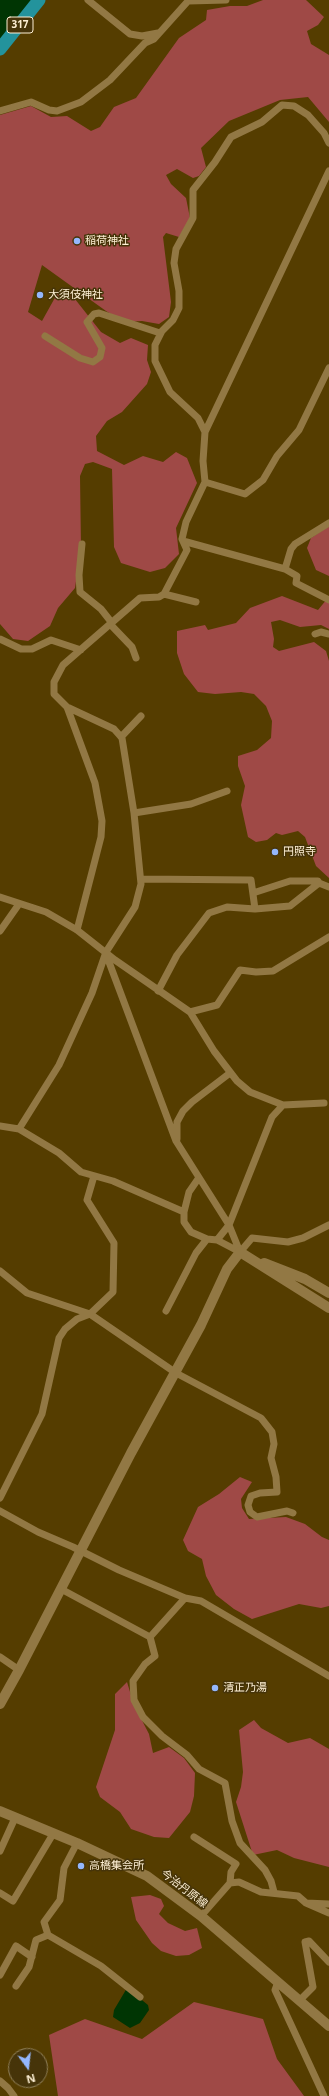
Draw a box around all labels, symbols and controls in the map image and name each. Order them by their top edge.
road number: 317 [7,17,33,33]
place label: 稲荷神社 [85,234,129,248]
marker: 稲荷神社 [72,236,82,246]
place label: 大須伎神社 [48,288,103,302]
marker: 大須伎神社 [35,290,45,300]
place label: 円照寺 [283,845,316,859]
marker: 円照寺 [270,847,280,857]
place label: 清正乃湯 [223,1681,267,1695]
marker: 清正乃湯 [210,1683,220,1693]
place label: 高橋集会所 [89,1859,144,1873]
marker: 高橋集会所 [76,1861,86,1871]
street label: 今治丹原線 [158,1867,210,1911]
north arrow [8,2048,48,2088]
text: N [25,2071,37,2088]

